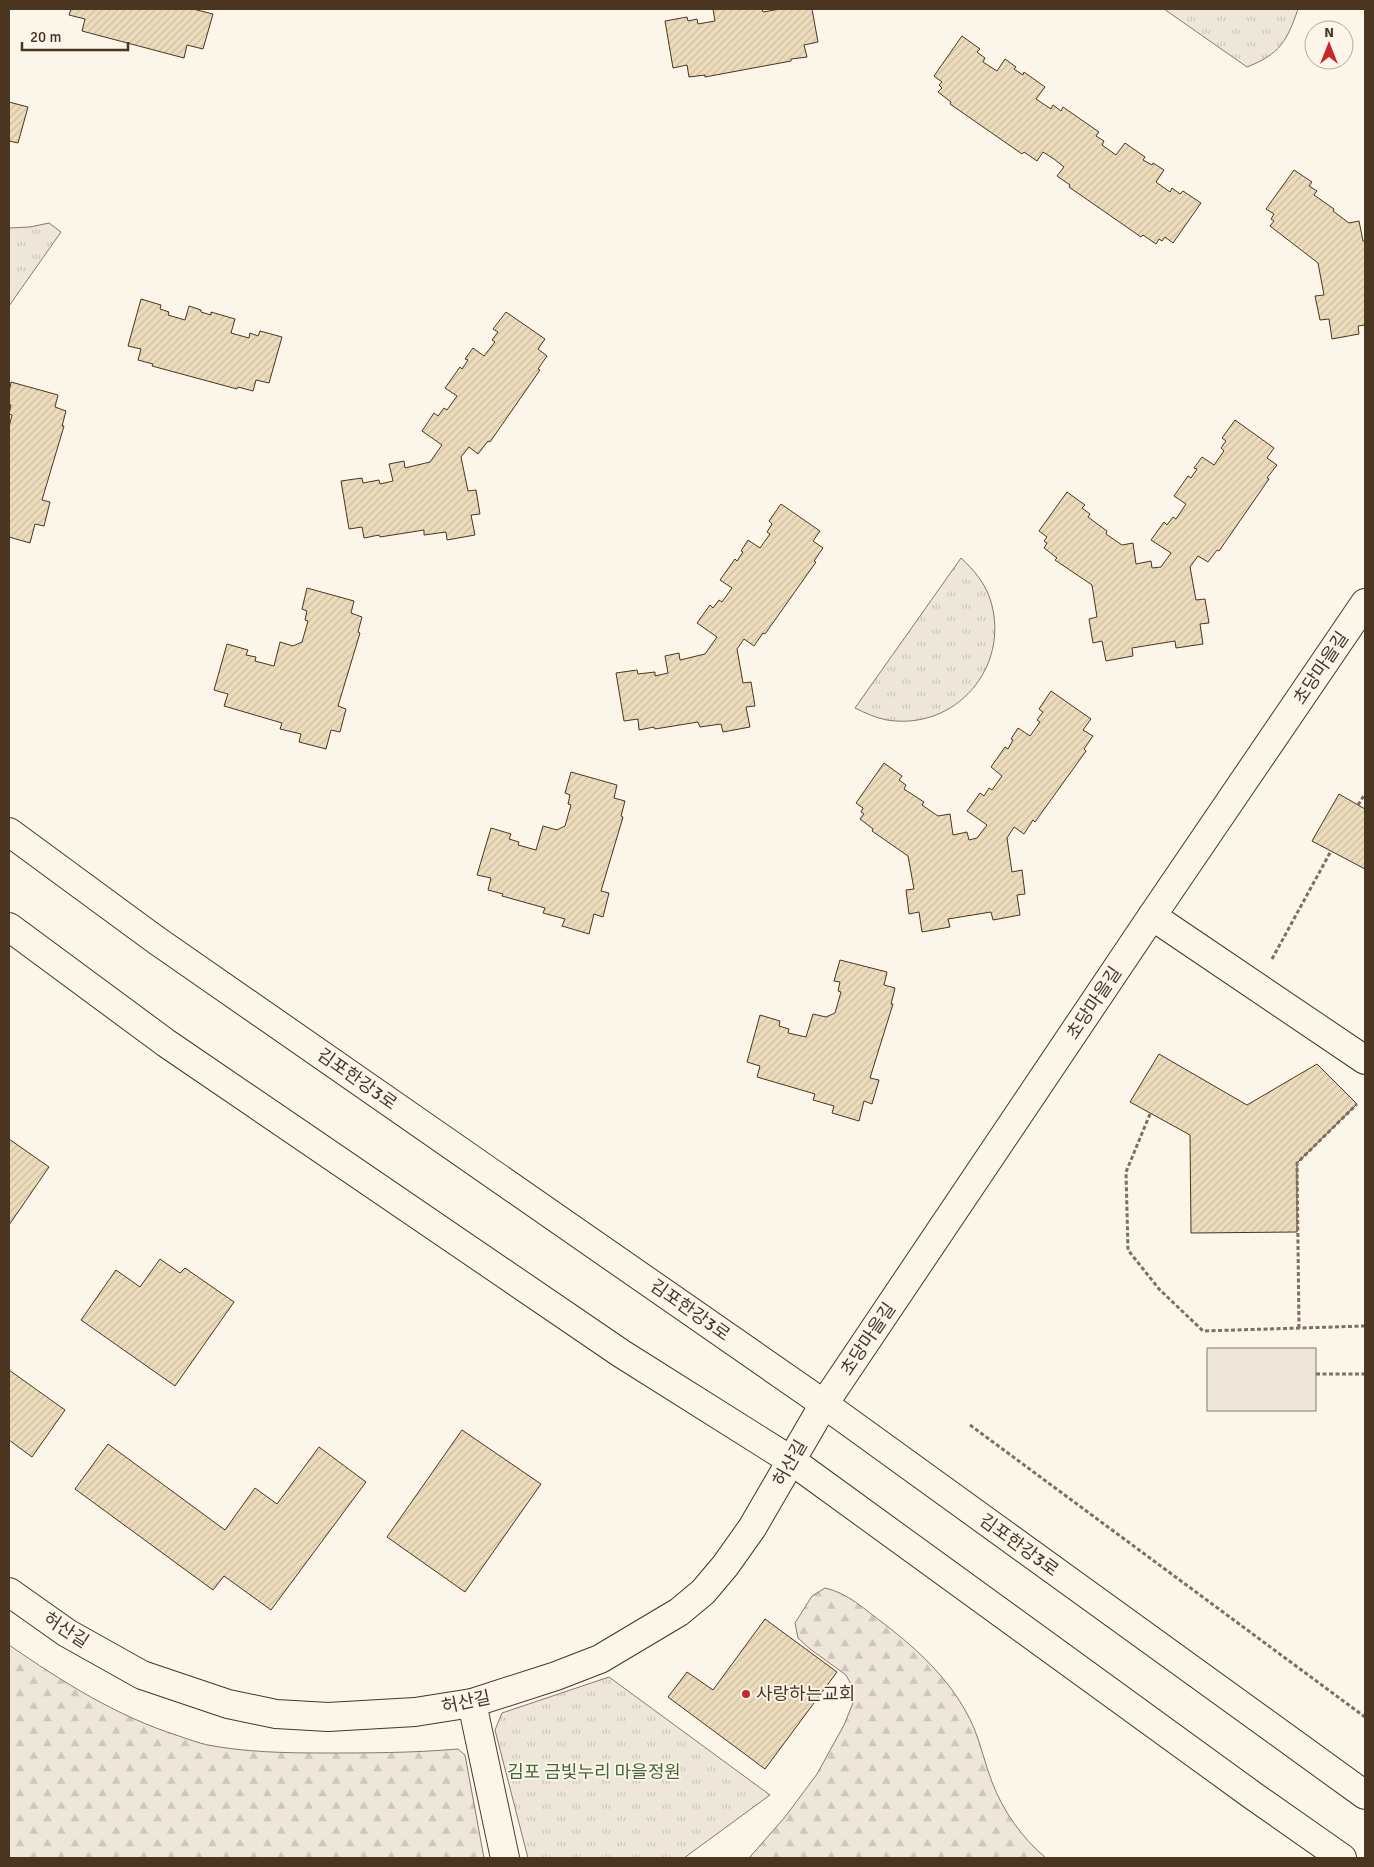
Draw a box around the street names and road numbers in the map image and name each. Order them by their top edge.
street label: 초당마을길 [1289,628,1353,708]
street label: 초당마을길 [1062,963,1126,1043]
street label: 김포한강3로 [313,1043,401,1115]
street label: 김포한강3로 [646,1274,734,1346]
street label: 초당마을길 [836,1299,900,1379]
street label: 허산길 [768,1436,812,1490]
street label: 김포한강3로 [975,1509,1063,1581]
street label: 허산길 [39,1607,93,1653]
street label: 허산길 [439,1686,493,1718]

